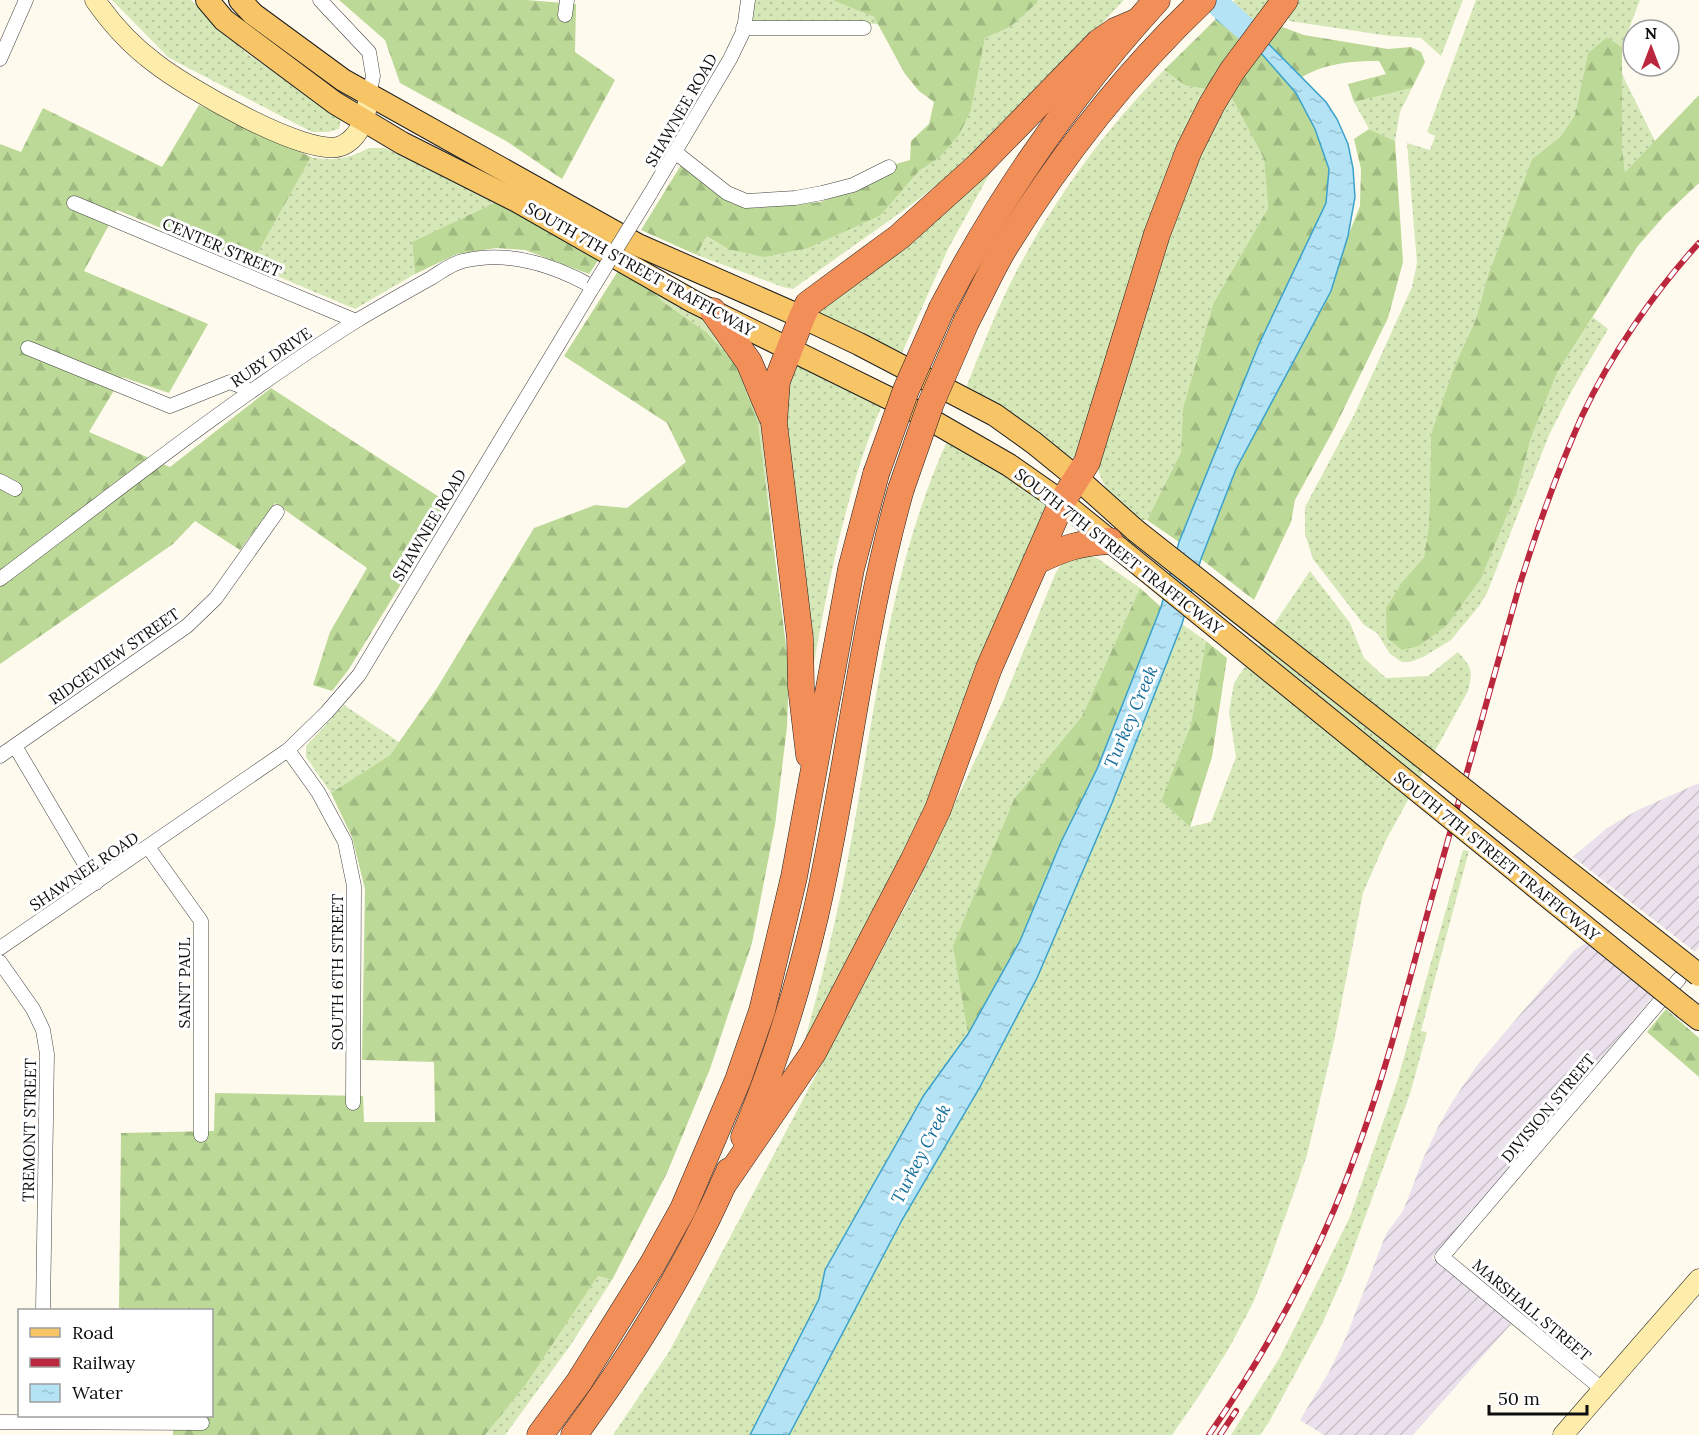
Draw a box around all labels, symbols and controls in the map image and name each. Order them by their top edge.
north arrow [1621,18,1681,78]
text: N [1645,23,1657,43]
street label: SHAWNEE ROAD [640,50,722,170]
street label: SOUTH 7TH STREET TRAFFICWAY [522,198,759,341]
street label: CENTER STREET [160,213,284,281]
street label: RUBY DRIVE [227,323,315,391]
street label: SOUTH 7TH STREET TRAFFICWAY [1011,464,1228,639]
street label: SHAWNEE ROAD [388,465,470,585]
street label: RIDGEVIEW STREET [45,603,183,709]
water label: Turkey Creek [1099,662,1162,771]
street label: SOUTH 7TH STREET TRAFFICWAY [1390,767,1604,946]
street label: SHAWNEE ROAD [26,827,143,915]
street label: SOUTH 6TH STREET [327,894,347,1050]
street label: SAINT PAUL [174,937,194,1029]
street label: DIVISION STREET [1497,1050,1599,1166]
street label: TREMONT STREET [18,1058,40,1202]
water label: Turkey Creek [886,1100,956,1208]
street label: MARSHALL STREET [1469,1255,1595,1365]
legend [18,1309,213,1417]
text: Road [72,1321,114,1344]
text: Railway [72,1351,136,1374]
scale bar [1489,1378,1586,1416]
text: Water [72,1381,123,1404]
text: 50 m [1498,1387,1540,1410]

